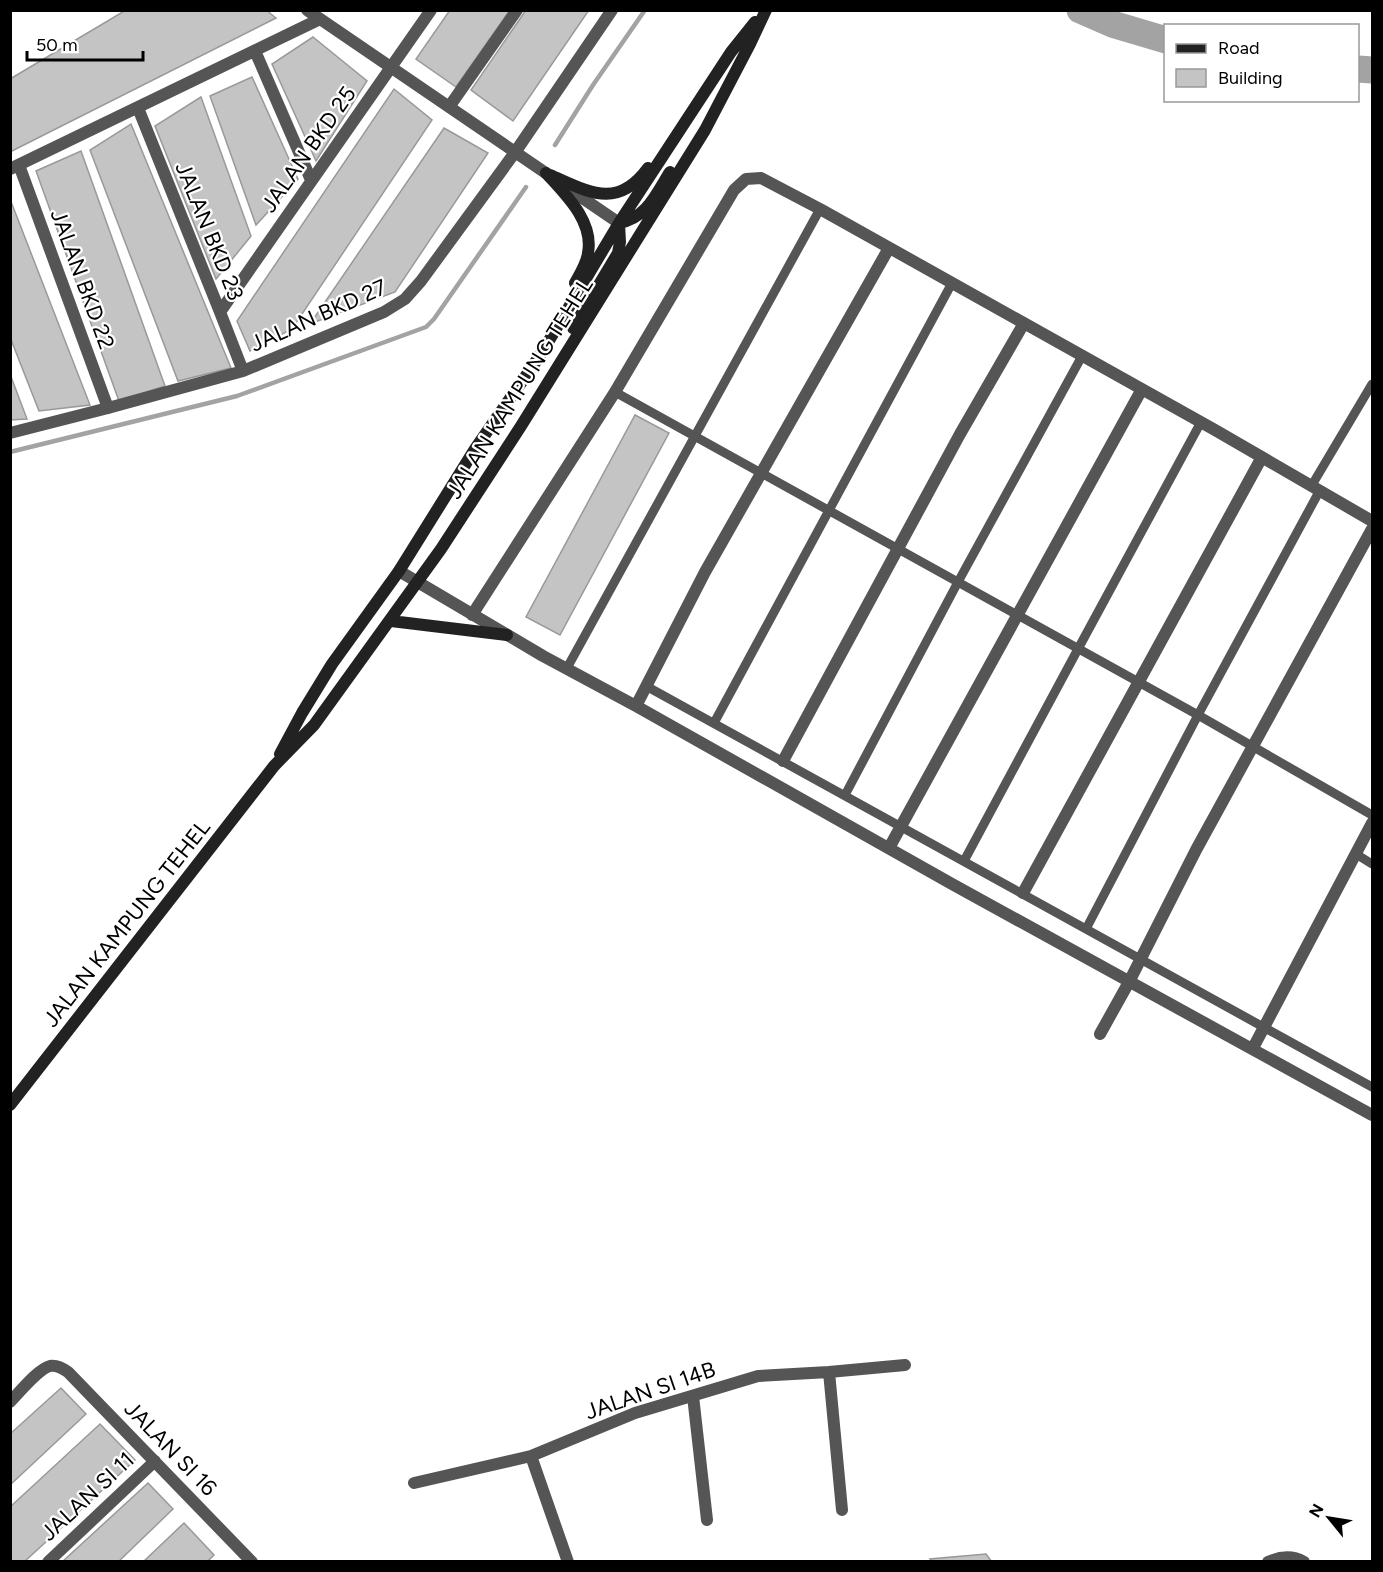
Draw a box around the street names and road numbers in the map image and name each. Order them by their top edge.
street label: JALAN BKD 25 [255,81,362,217]
street label: JALAN BKD 23 [170,158,250,304]
street label: JALAN BKD 22 [45,205,120,353]
street label: JALAN KAMPUNG TEHEL [440,272,599,504]
street label: JALAN BKD 27 [246,273,391,358]
street label: JALAN KAMPUNG TEHEL [37,814,216,1032]
street label: JALAN SI 14B [581,1356,719,1425]
street label: JALAN SI 16 [119,1395,223,1501]
street label: JALAN SI 11 [35,1446,140,1547]

